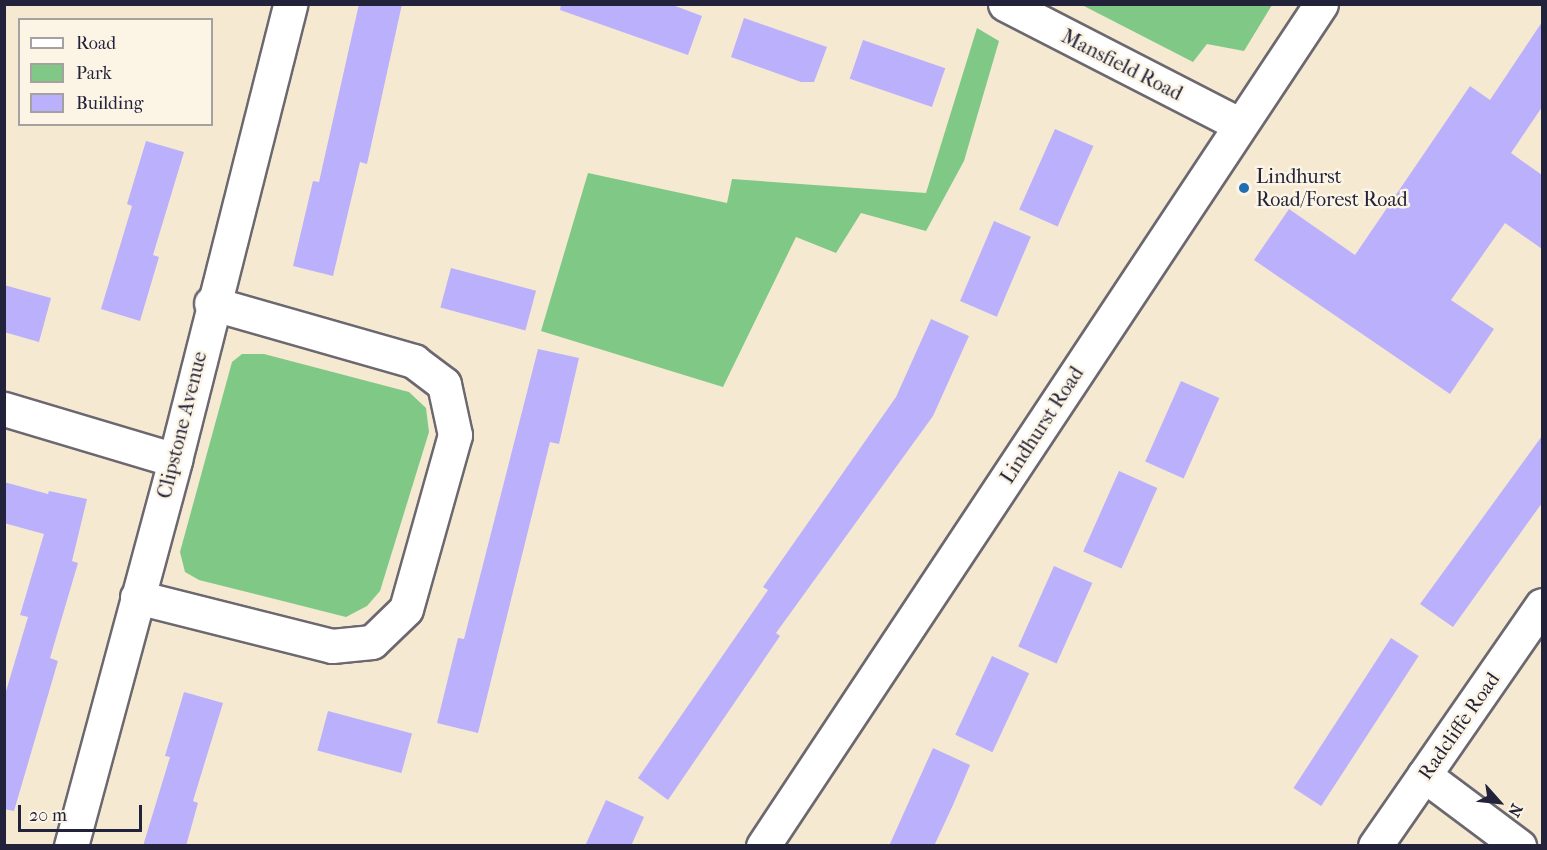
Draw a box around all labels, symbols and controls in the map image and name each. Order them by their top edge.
legend [18,18,213,126]
street label: Mansfield Road [1057,24,1187,106]
text: Road [76,33,116,54]
text: Park [76,63,112,84]
text: Building [76,93,143,114]
place label: Lindhurst Road/Forest Road [1256,164,1408,211]
marker: Lindhurst Road/Forest Road [1237,181,1251,195]
street label: Clipstone Avenue [152,349,212,501]
street label: Lindhurst Road [995,362,1089,488]
street label: Radcliffe Road [1413,668,1505,784]
north arrow [1469,772,1529,832]
scale bar [21,793,146,831]
text: N [1504,801,1527,820]
text: 20 m [29,805,67,826]

